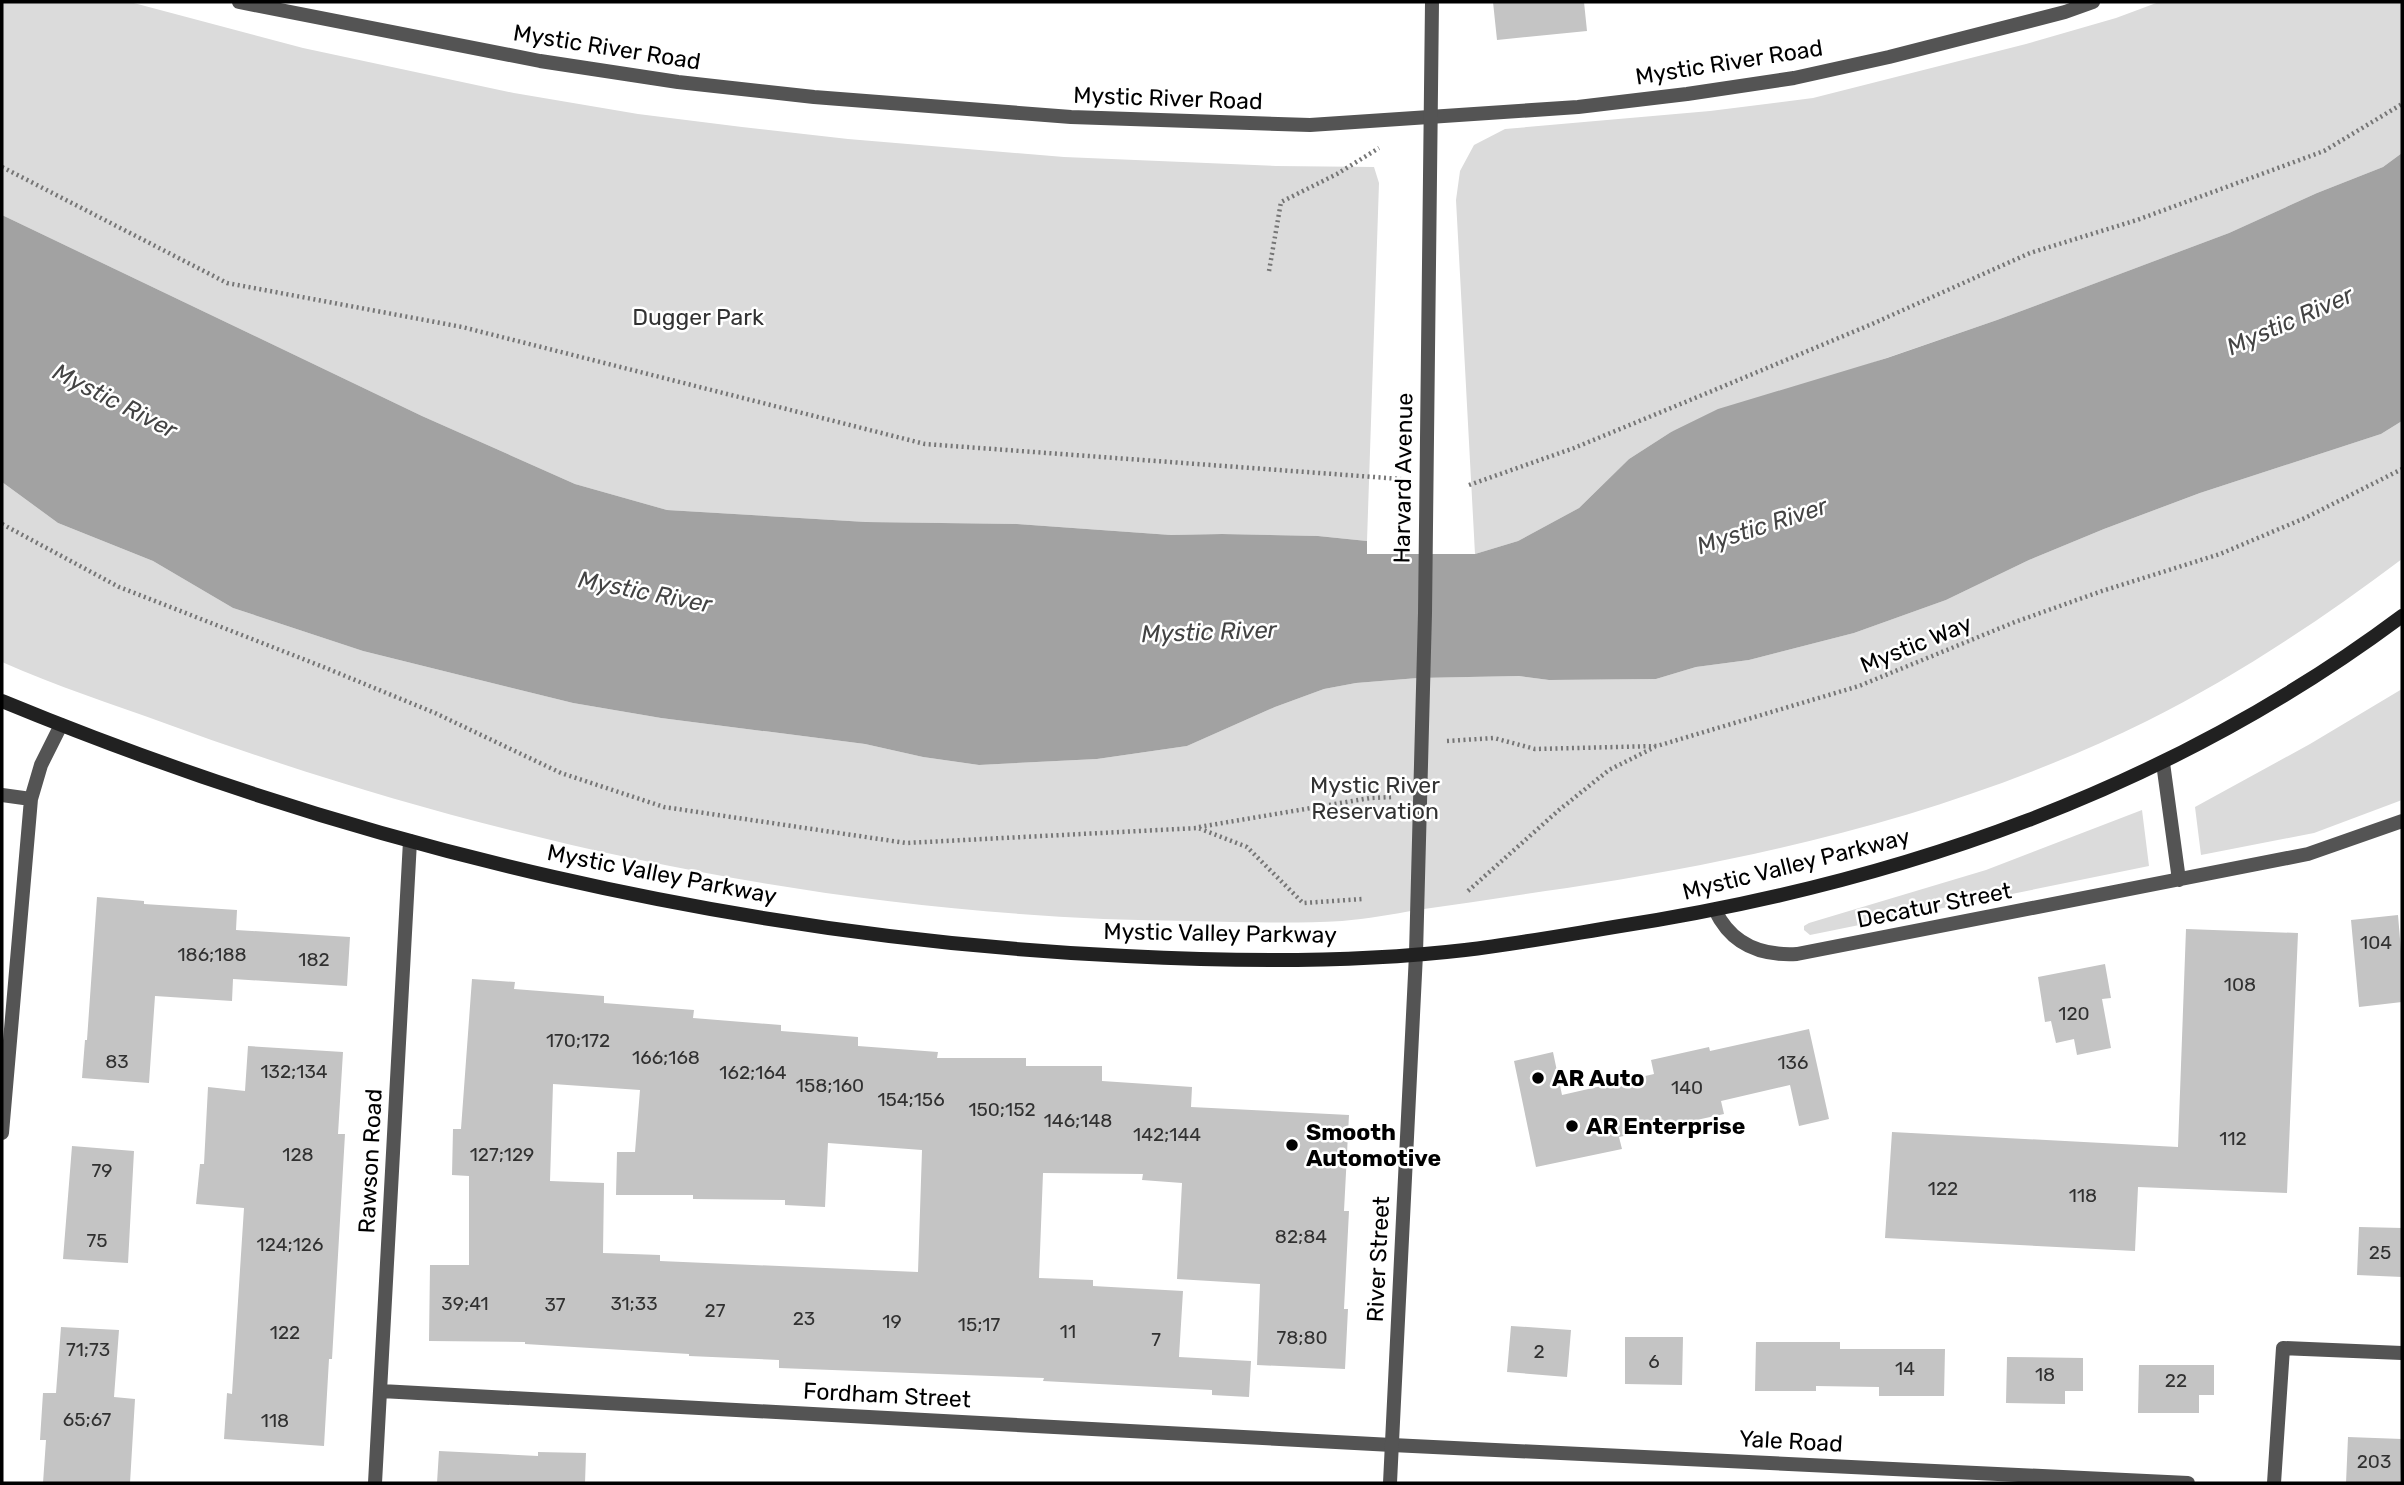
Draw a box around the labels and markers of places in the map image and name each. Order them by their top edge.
place label: AR Auto [1552,1064,1645,1092]
marker: AR Auto [1530,1070,1546,1086]
place label: AR Enterprise [1586,1112,1745,1140]
place label: Smooth Automotive [1306,1118,1441,1172]
marker: AR Enterprise [1564,1118,1580,1134]
marker: Smooth Automotive [1284,1137,1300,1153]

